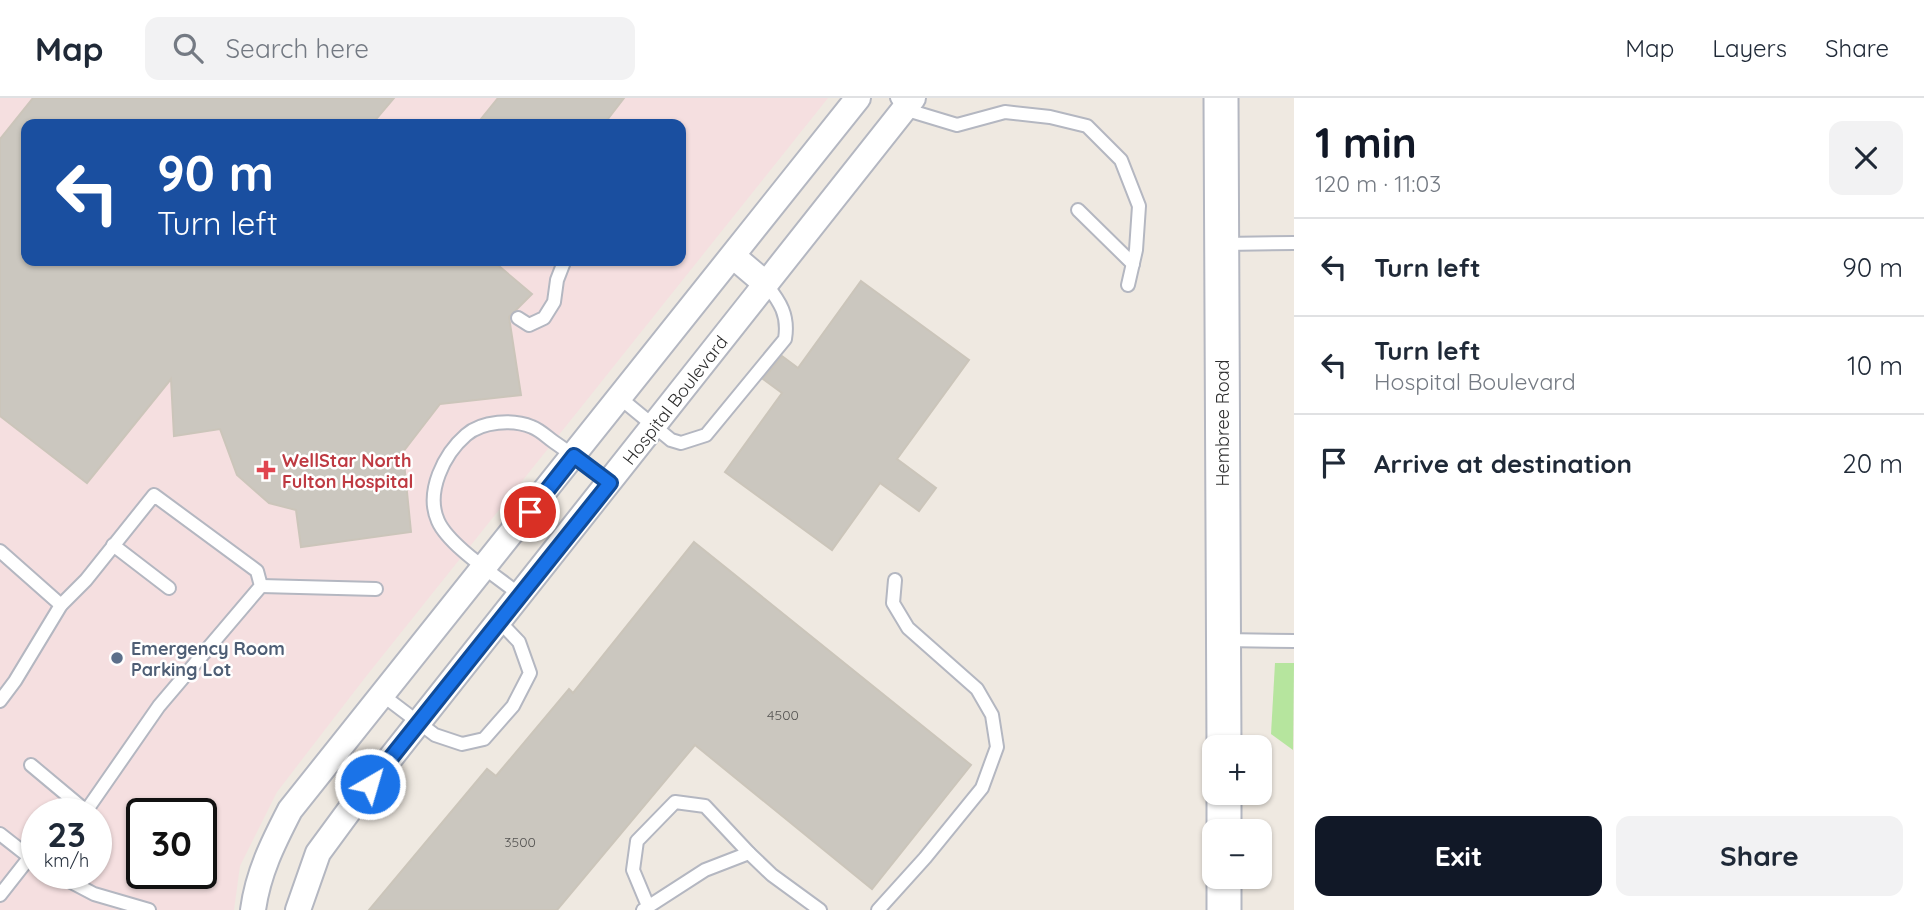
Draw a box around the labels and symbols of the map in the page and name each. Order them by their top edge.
street label: Hospital Boulevard [617,331,733,469]
street label: Hembree Road [1211,360,1234,486]
place label: WellStar North Fulton Hospital [282,449,413,493]
marker: WellStar North Fulton Hospital [256,460,276,480]
pin [500,482,560,542]
place label: Emergency Room Parking Lot [131,637,285,681]
marker: Emergency Room Parking Lot [109,650,125,666]
house number: 4500 [767,706,799,724]
position arrow [333,747,407,821]
speed limit sign: 30 [126,798,217,889]
house number: 3500 [504,833,536,851]

